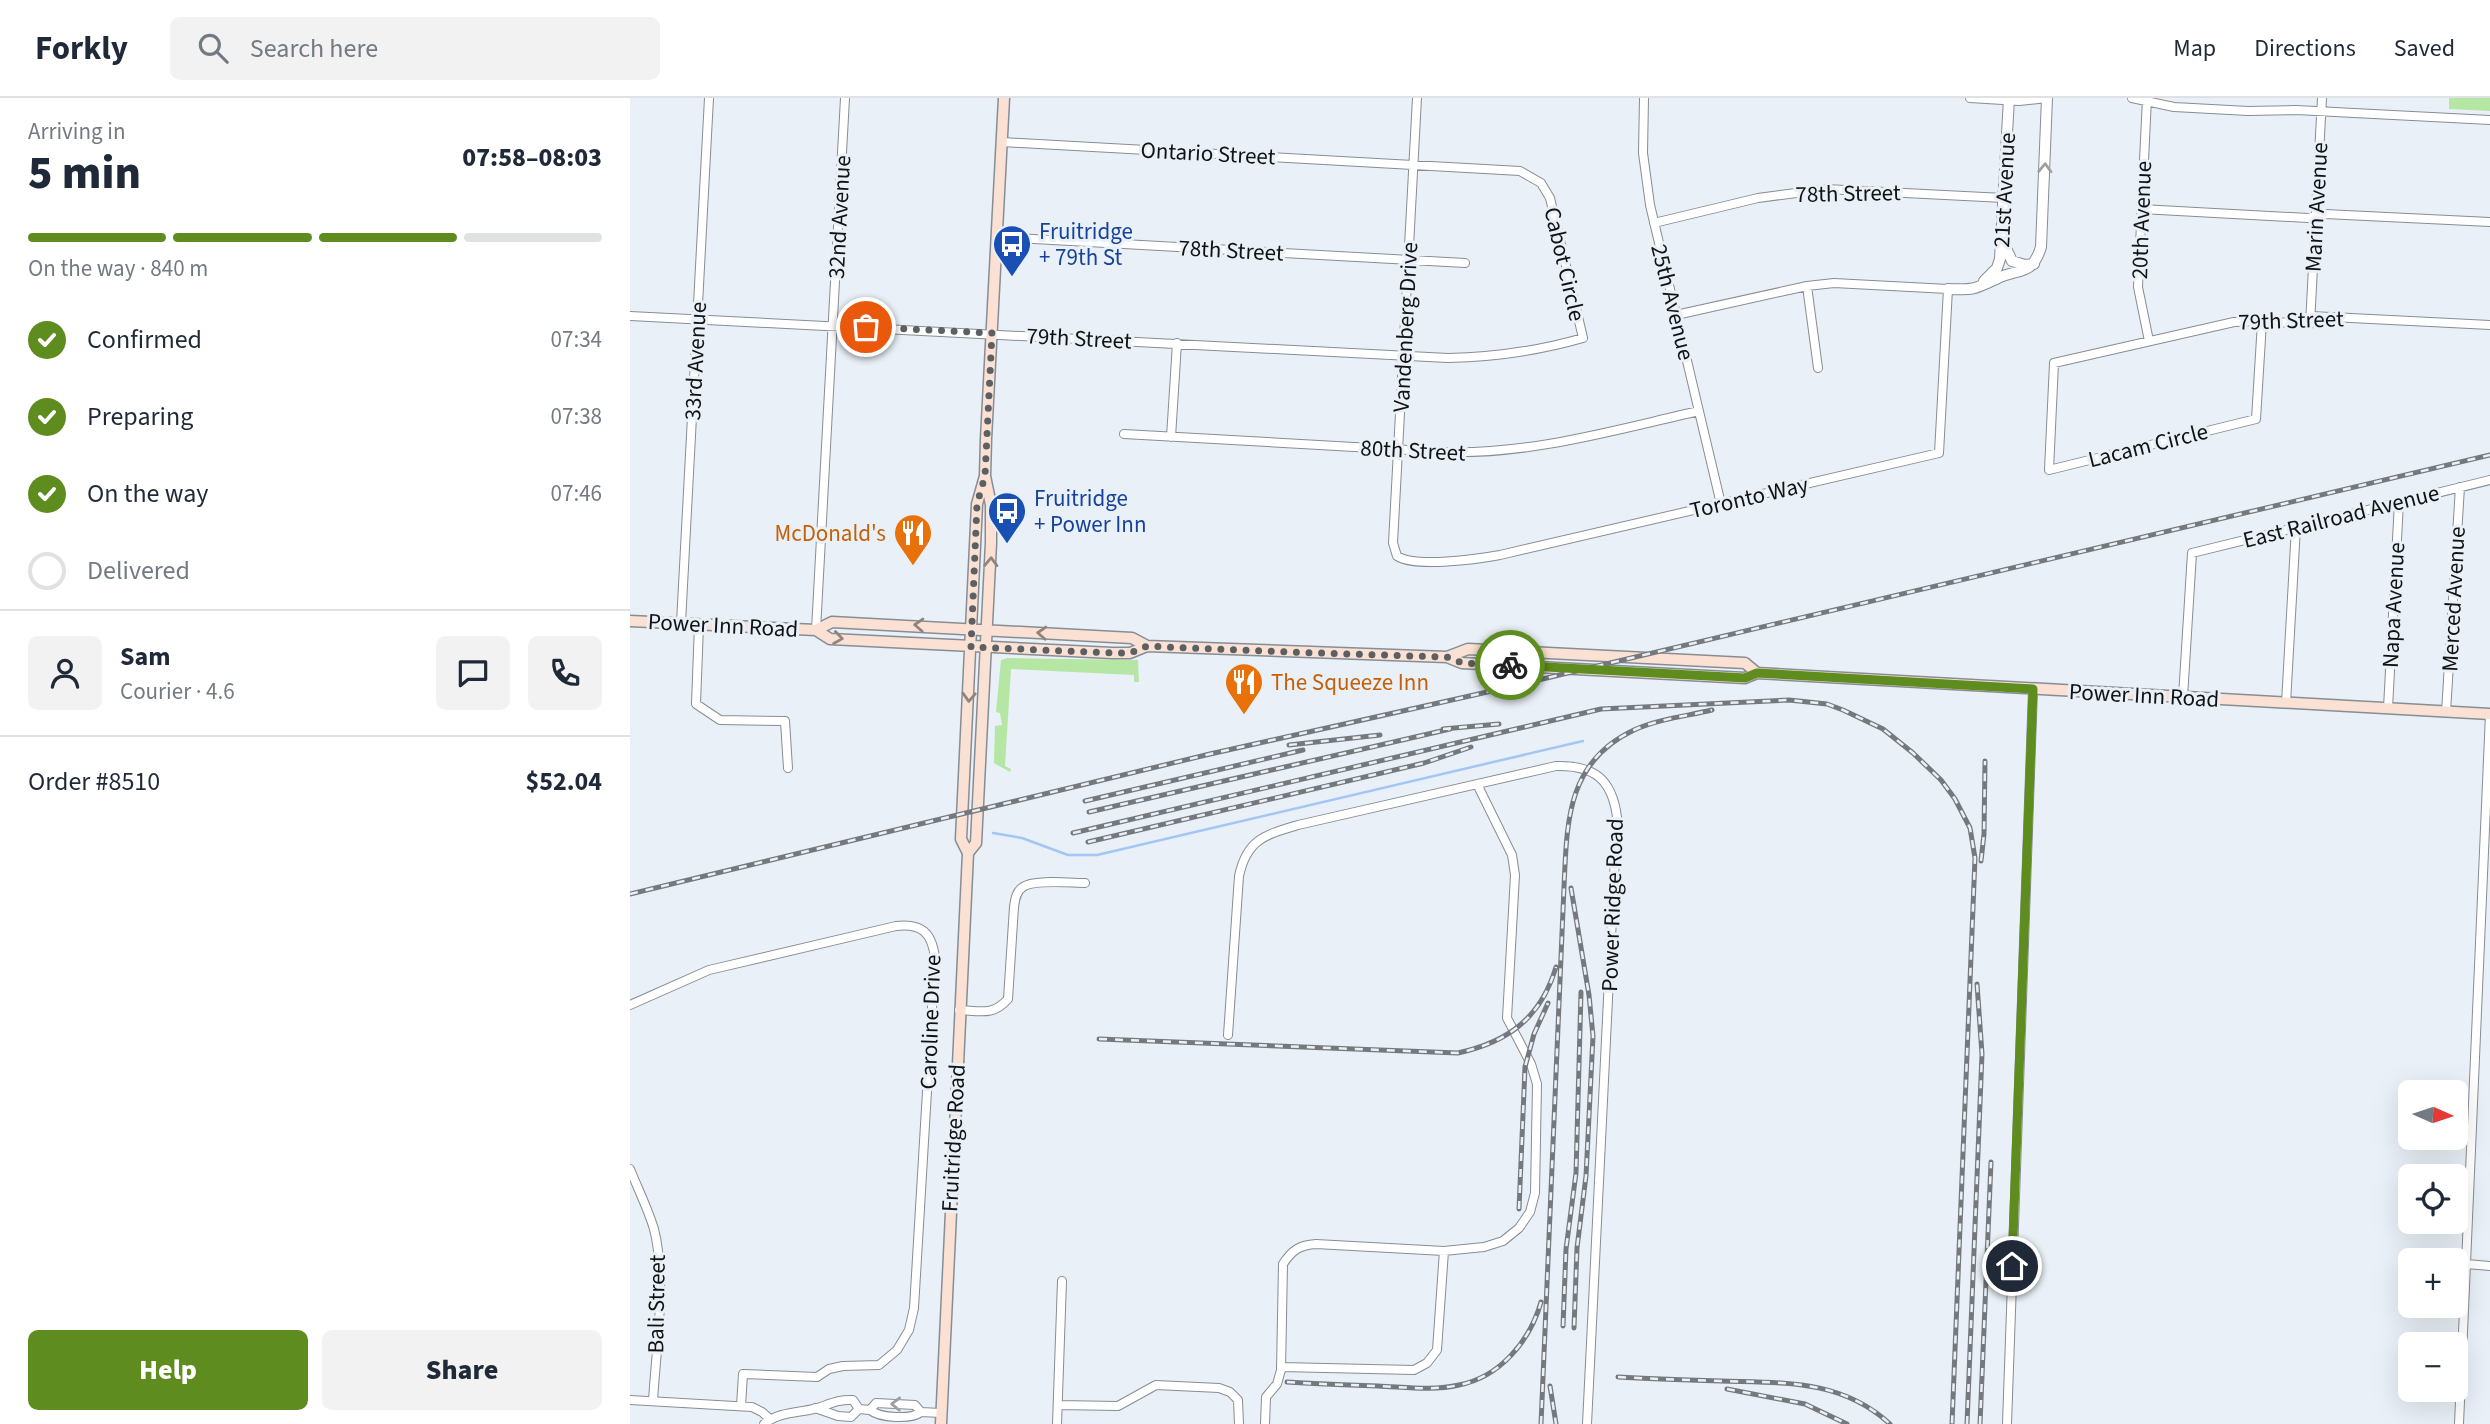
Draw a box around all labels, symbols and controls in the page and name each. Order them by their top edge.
search box [170,17,660,80]
text: Forkly [35,25,128,72]
icon: search [194,29,232,67]
text: Search here [250,30,378,67]
text: Map [2173,31,2216,66]
text: Directions [2254,31,2356,66]
text: Saved [2394,31,2455,66]
text: Arriving in [28,115,126,148]
street label: 21st Avenue [1985,132,2024,248]
street label: Ontario Street [1140,133,1276,174]
text: 07:58–08:03 [462,139,602,176]
text: 5 min [28,141,141,206]
street label: Marin Avenue [2297,141,2336,273]
street label: 32nd Avenue [820,154,859,280]
street label: 20th Avenue [2123,160,2160,280]
one-way arrow [2037,163,2052,174]
street label: 78th Street [1795,176,1901,211]
street label: Cabot Circle [1535,204,1594,324]
place label: Fruitridge + 79th St [1039,215,1133,274]
bus stop icon: Fruitridge + 79th St [991,223,1033,278]
street label: 78th Street [1177,231,1285,270]
street label: Vandenberg Drive [1385,241,1426,413]
street label: 25th Avenue [1642,241,1703,364]
text: On the way · 840 m [28,252,208,285]
pin [836,297,896,357]
street label: 33rd Avenue [676,301,715,421]
street label: 79th Street [2238,302,2344,339]
icon: bag [847,308,885,346]
street label: 79th Street [1025,319,1133,358]
icon: check [28,321,66,359]
text: Confirmed [87,321,202,358]
text: 07:34 [551,323,602,356]
icon: check [28,398,66,436]
text: Preparing [87,398,193,435]
text: 07:38 [551,400,602,433]
street label: Lacam Circle [2085,415,2212,476]
street label: 80th Street [1359,431,1467,470]
street label: Toronto Way [1687,468,1812,527]
icon: check [28,475,66,513]
text: On the way [87,475,208,512]
street label: East Railroad Avenue [2240,476,2443,557]
text: 07:46 [551,477,602,510]
place label: Fruitridge + Power Inn [1034,482,1147,541]
bus stop icon: Fruitridge + Power Inn [986,490,1028,545]
restaurant icon: McDonald's [892,512,934,567]
place label: McDonald's [774,517,886,550]
street label: Merced Avenue [2433,525,2474,673]
street label: Napa Avenue [2374,541,2413,669]
text: Delivered [87,552,190,589]
one-way arrow [983,556,998,567]
street label: Power Inn Road [647,605,799,646]
one-way arrow [913,618,924,633]
one-way arrow [1036,626,1047,641]
courier [1475,630,1545,700]
one-way arrow [832,631,844,646]
button: person [28,636,102,710]
button: chat [436,636,510,710]
button: phone [528,636,602,710]
text: Sam [120,638,170,675]
icon: bike [1491,646,1529,684]
restaurant icon: The Squeeze Inn [1223,661,1265,716]
place label: The Squeeze Inn [1271,666,1429,699]
text: Courier · 4.6 [120,675,235,708]
street label: Power Inn Road [2068,675,2220,716]
one-way arrow [961,691,976,702]
text: Order #8510 [28,763,160,800]
text: $52.04 [526,763,602,800]
street label: Power Ridge Road [1593,818,1632,992]
street label: Caroline Drive [912,954,949,1090]
street label: Fruitridge Road [933,1063,974,1213]
north arrow [2398,1080,2468,1150]
map controls [2398,1080,2468,1402]
button: locate [2398,1164,2468,1234]
pin [1982,1236,2042,1296]
icon: home [1993,1247,2031,1285]
button: + [2398,1248,2468,1318]
street label: Bali Street [639,1254,674,1354]
button: Help [28,1330,308,1410]
button: Share [322,1330,602,1410]
button: − [2398,1332,2468,1402]
one-way arrow [890,1397,901,1412]

